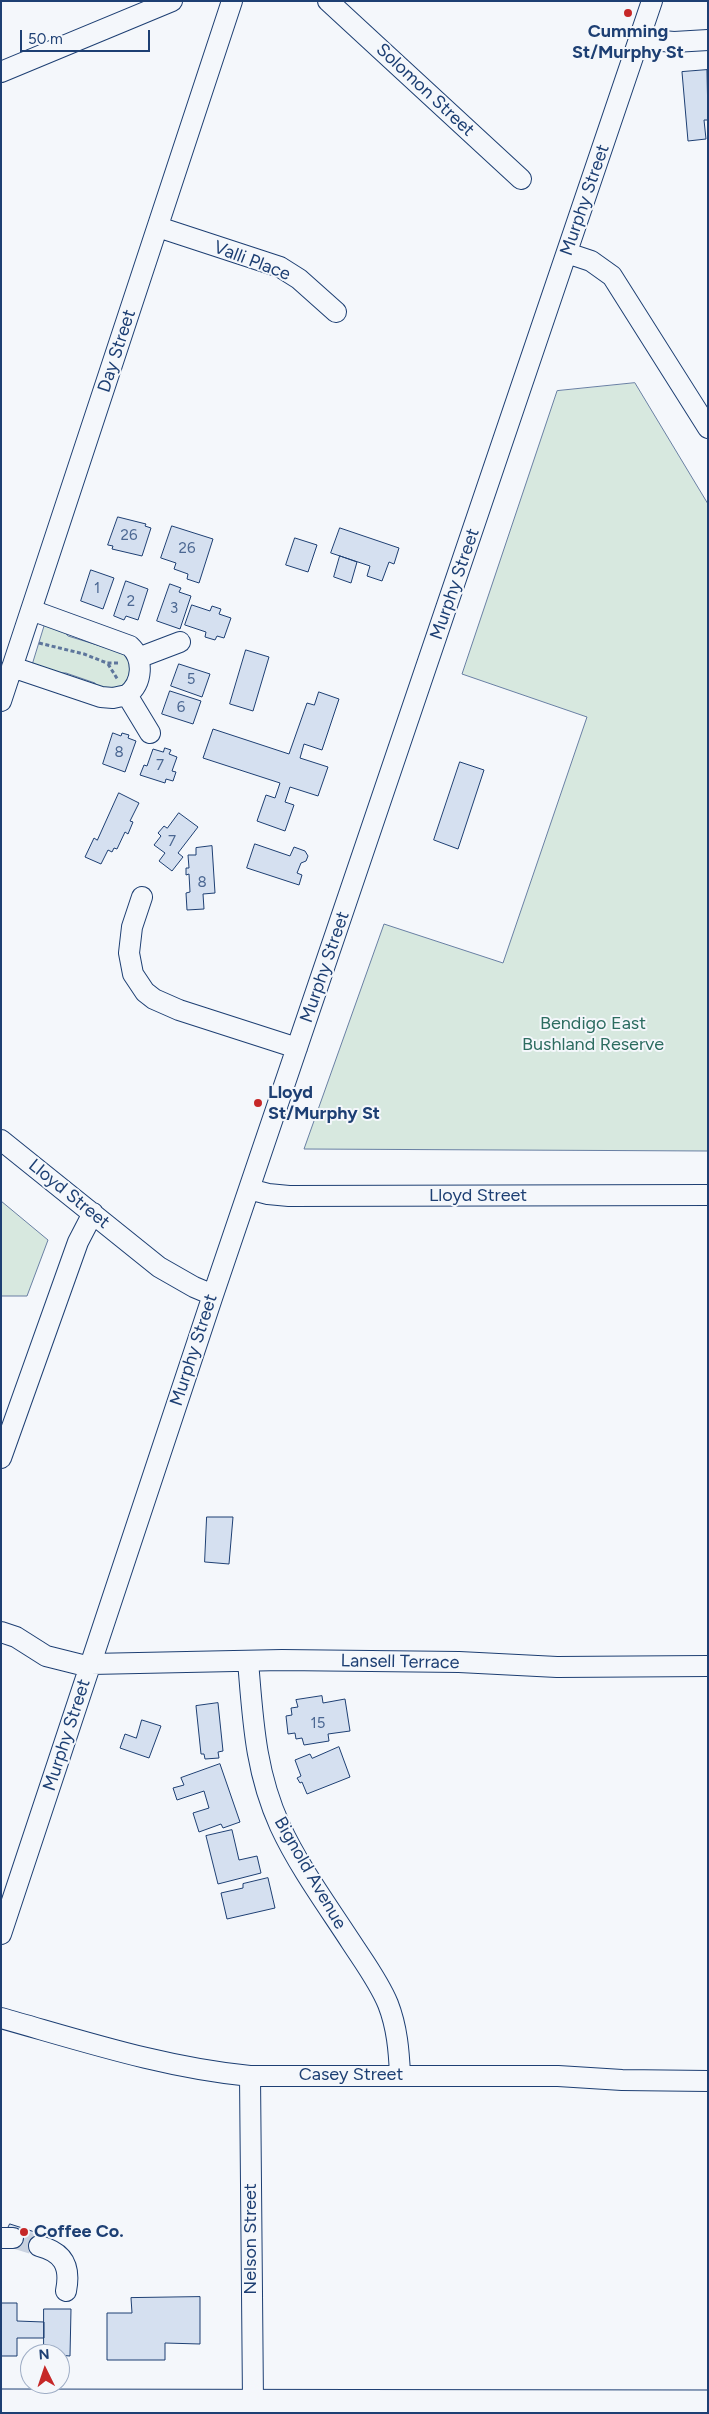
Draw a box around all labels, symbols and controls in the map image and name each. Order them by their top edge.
marker: Cumming St/Murphy St [622,7,634,19]
scale bar [22,20,152,52]
place label: Cumming St/Murphy St [572,21,684,64]
text: 50 m [28,30,63,48]
street label: Solomon Street [371,39,479,141]
street label: Murphy Street [556,142,614,258]
street label: Valli Place [211,236,293,286]
street label: Day Street [93,307,141,395]
street label: Murphy Street [426,526,484,642]
house number: 26 [121,527,137,545]
house number: 26 [179,540,195,558]
house number: 1 [94,580,100,598]
house number: 2 [127,593,135,611]
house number: 3 [170,600,178,618]
house number: 5 [187,671,195,689]
house number: 6 [177,699,185,717]
house number: 8 [114,744,124,762]
house number: 7 [156,757,164,775]
house number: 7 [168,833,176,851]
house number: 8 [197,874,207,892]
street label: Murphy Street [296,909,354,1025]
park label: Bendigo East Bushland Reserve [522,1013,664,1056]
place label: Lloyd St/Murphy St [268,1082,380,1124]
marker: Lloyd St/Murphy St [252,1097,264,1109]
street label: Lloyd Street [24,1155,114,1233]
street label: Lloyd Street [429,1185,527,1207]
street label: Murphy Street [166,1291,222,1409]
street label: Lansell Terrace [340,1650,460,1674]
street label: Murphy Street [39,1676,95,1794]
house number: 15 [311,1715,325,1733]
street label: Bignold Avenue [269,1813,351,1933]
street label: Casey Street [299,2064,403,2086]
street label: Nelson Street [240,2183,262,2295]
place label: Coffee Co. [34,2221,124,2243]
marker: Coffee Co. [18,2226,30,2238]
north arrow [20,2344,70,2394]
text: N [38,2346,50,2363]

